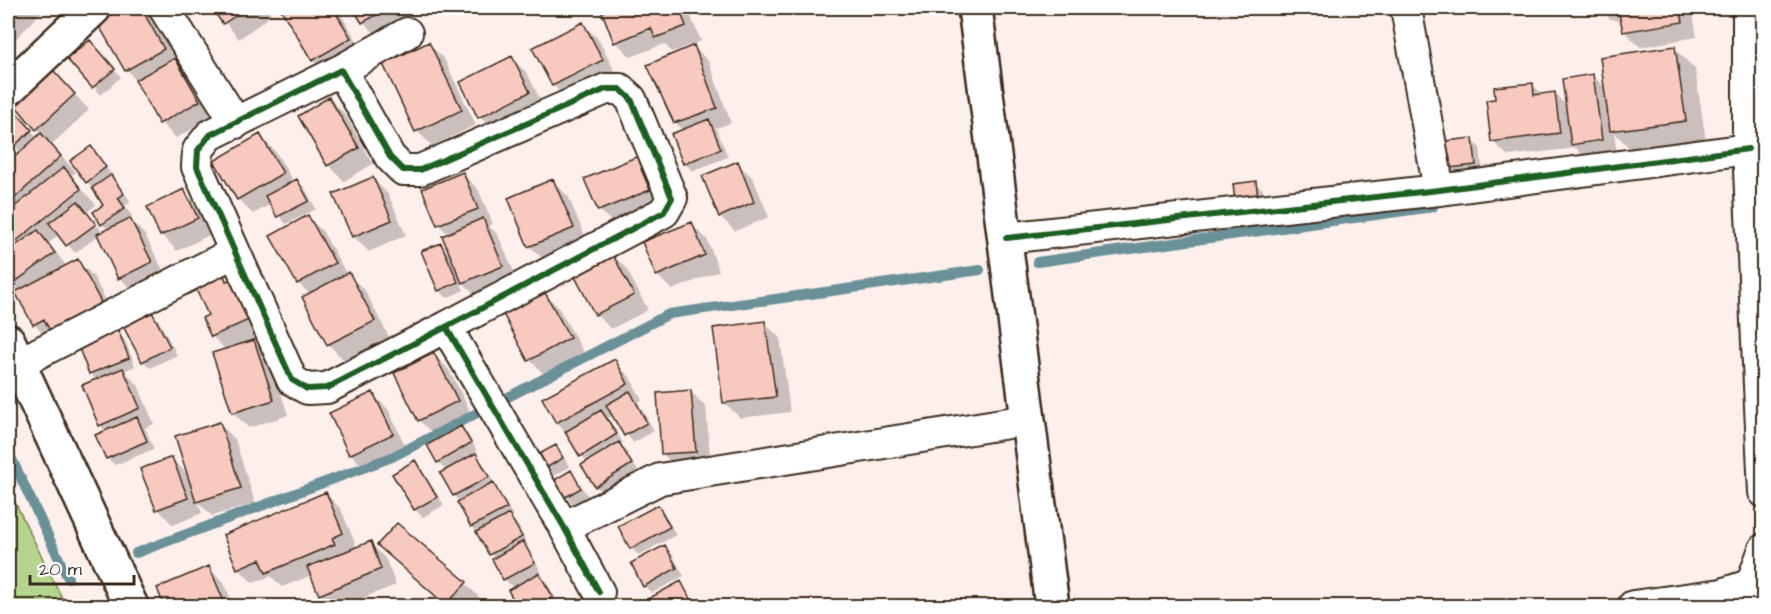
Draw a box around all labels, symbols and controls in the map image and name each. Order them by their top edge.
scale bar [30,548,134,586]
text: 20 m [39,557,82,582]

